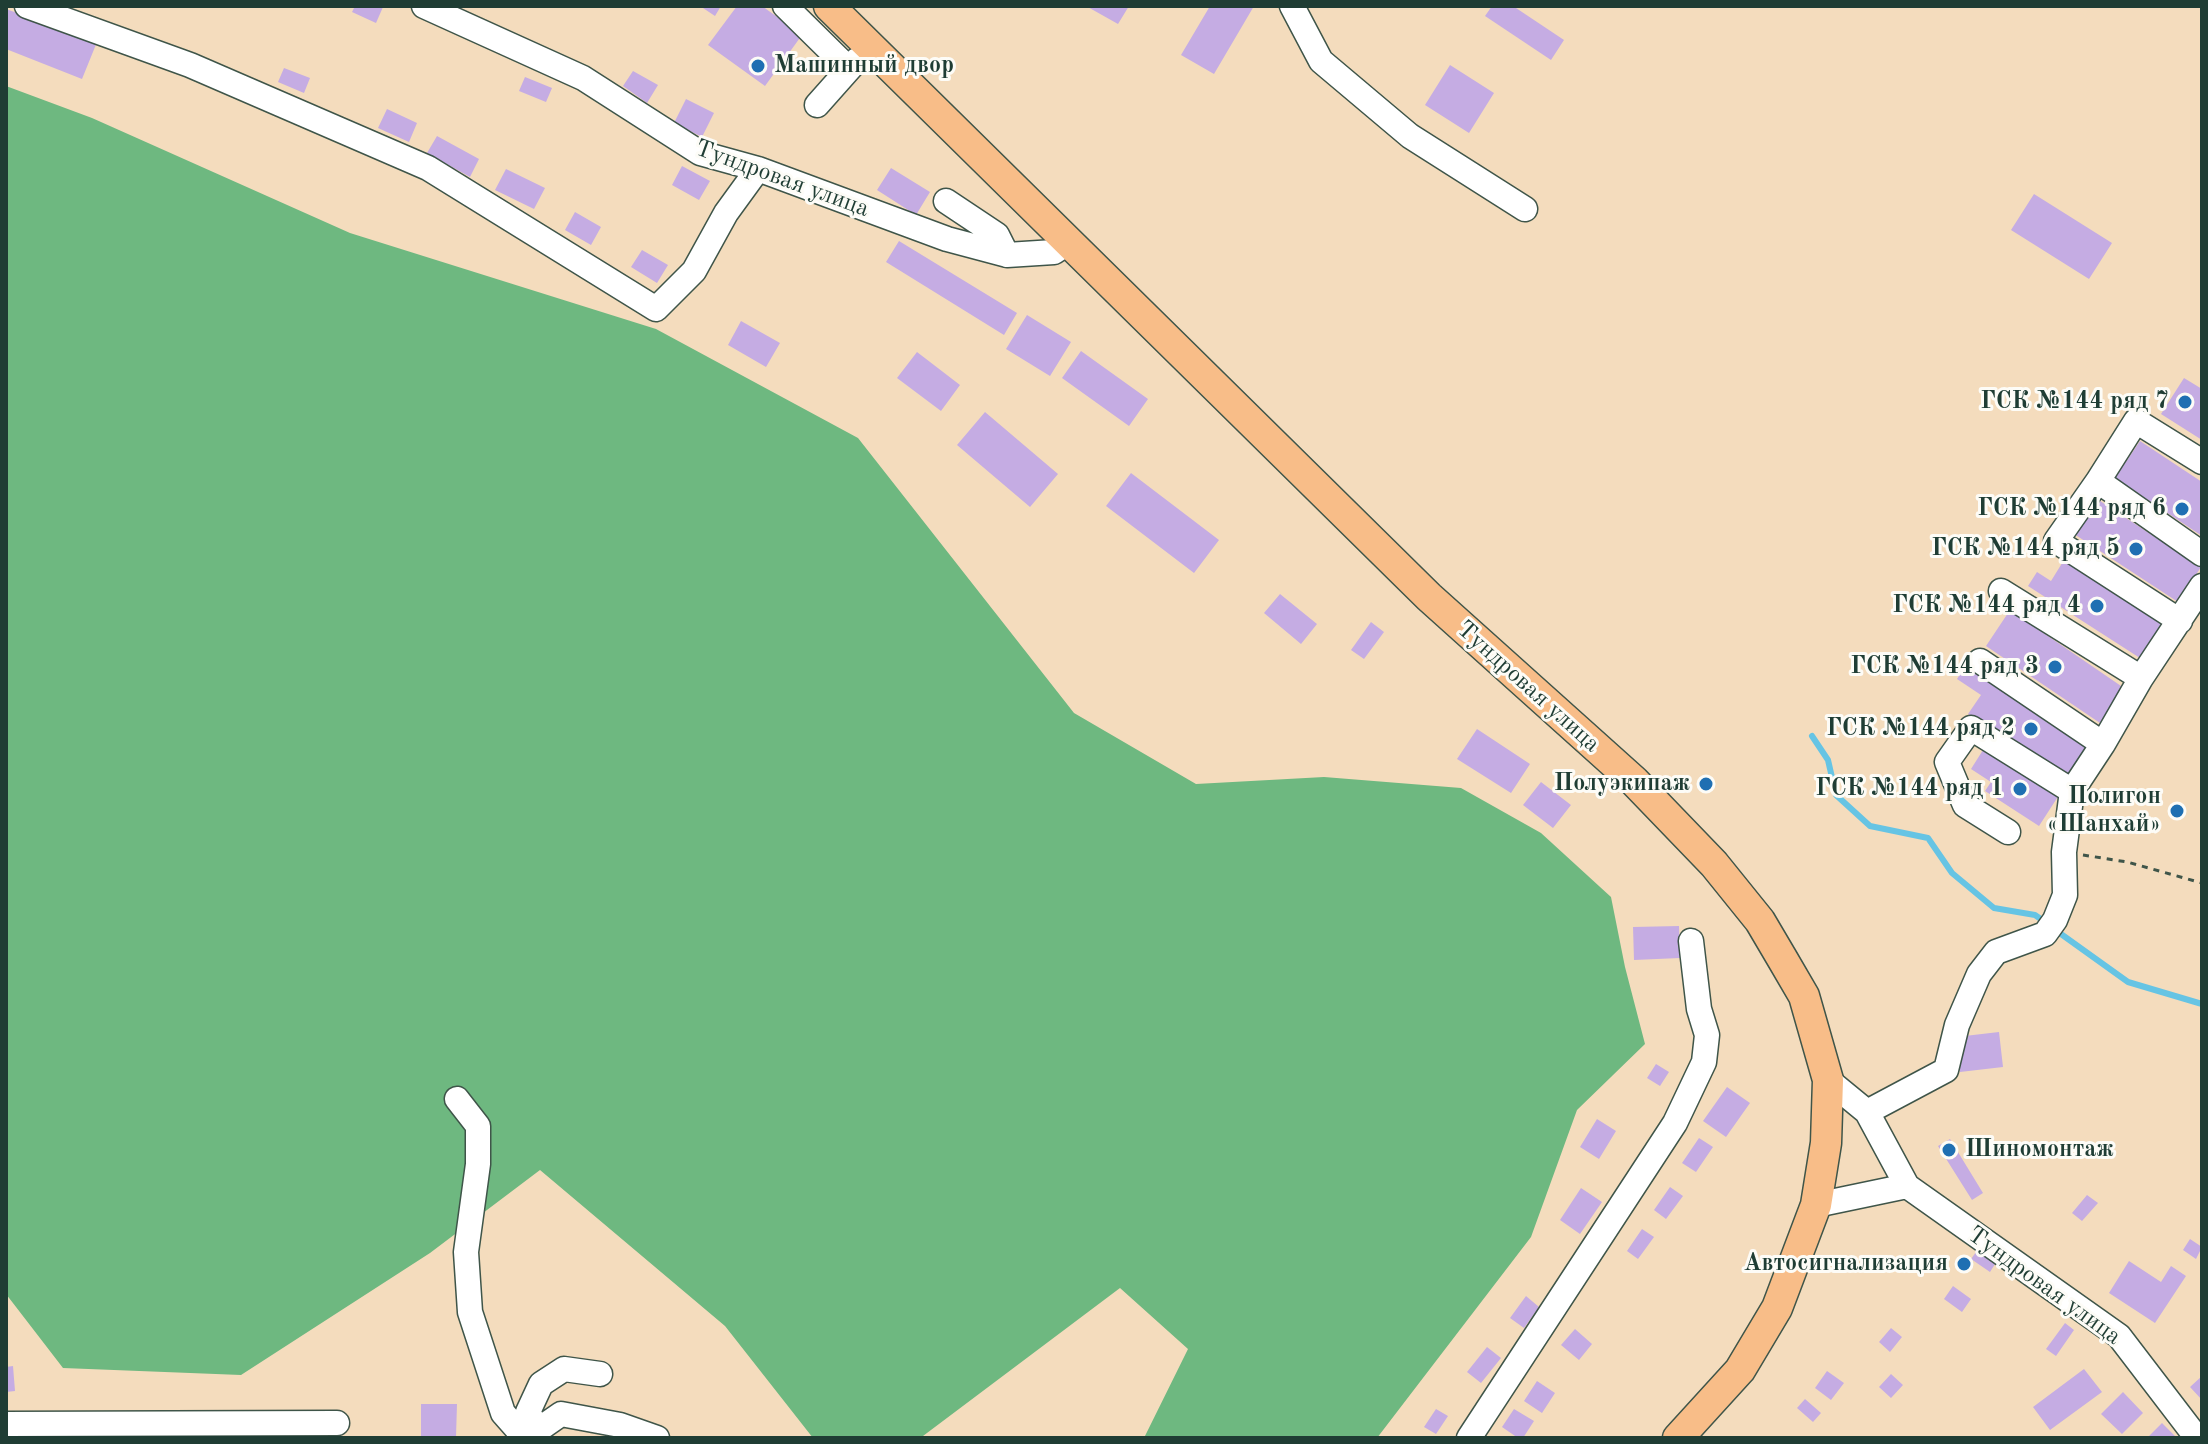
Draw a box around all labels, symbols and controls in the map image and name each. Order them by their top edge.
place label: Машинный двор [774,52,954,80]
marker: Машинный двор [749,57,767,75]
street label: Тундровая улица [691,134,873,224]
place label: ГСК №144 ряд 7 [1980,388,2169,416]
marker: ГСК №144 ряд 7 [2176,393,2194,411]
place label: ГСК №144 ряд 6 [1977,495,2166,523]
marker: ГСК №144 ряд 6 [2173,500,2191,518]
place label: ГСК №144 ряд 5 [1931,535,2120,563]
marker: ГСК №144 ряд 5 [2127,540,2145,558]
place label: ГСК №144 ряд 4 [1892,592,2081,620]
marker: ГСК №144 ряд 4 [2088,597,2106,615]
street label: Тундровая улица [1450,615,1606,759]
place label: ГСК №144 ряд 3 [1850,653,2039,681]
marker: ГСК №144 ряд 3 [2046,658,2064,676]
place label: ГСК №144 ряд 2 [1826,715,2015,743]
marker: ГСК №144 ряд 2 [2022,720,2040,738]
place label: Полуэкипаж [1554,770,1690,798]
marker: Полуэкипаж [1697,775,1715,793]
place label: ГСК №144 ряд 1 [1815,775,2004,803]
marker: ГСК №144 ряд 1 [2011,780,2029,798]
place label: Полигон «Шанхай» [2047,783,2161,839]
marker: Полигон «Шанхай» [2168,802,2186,820]
place label: Шиномонтаж [1965,1136,2114,1164]
marker: Шиномонтаж [1940,1141,1958,1159]
street label: Тундровая улица [1961,1221,2127,1351]
place label: Автосигнализация [1743,1250,1948,1278]
marker: Автосигнализация [1955,1255,1973,1273]

